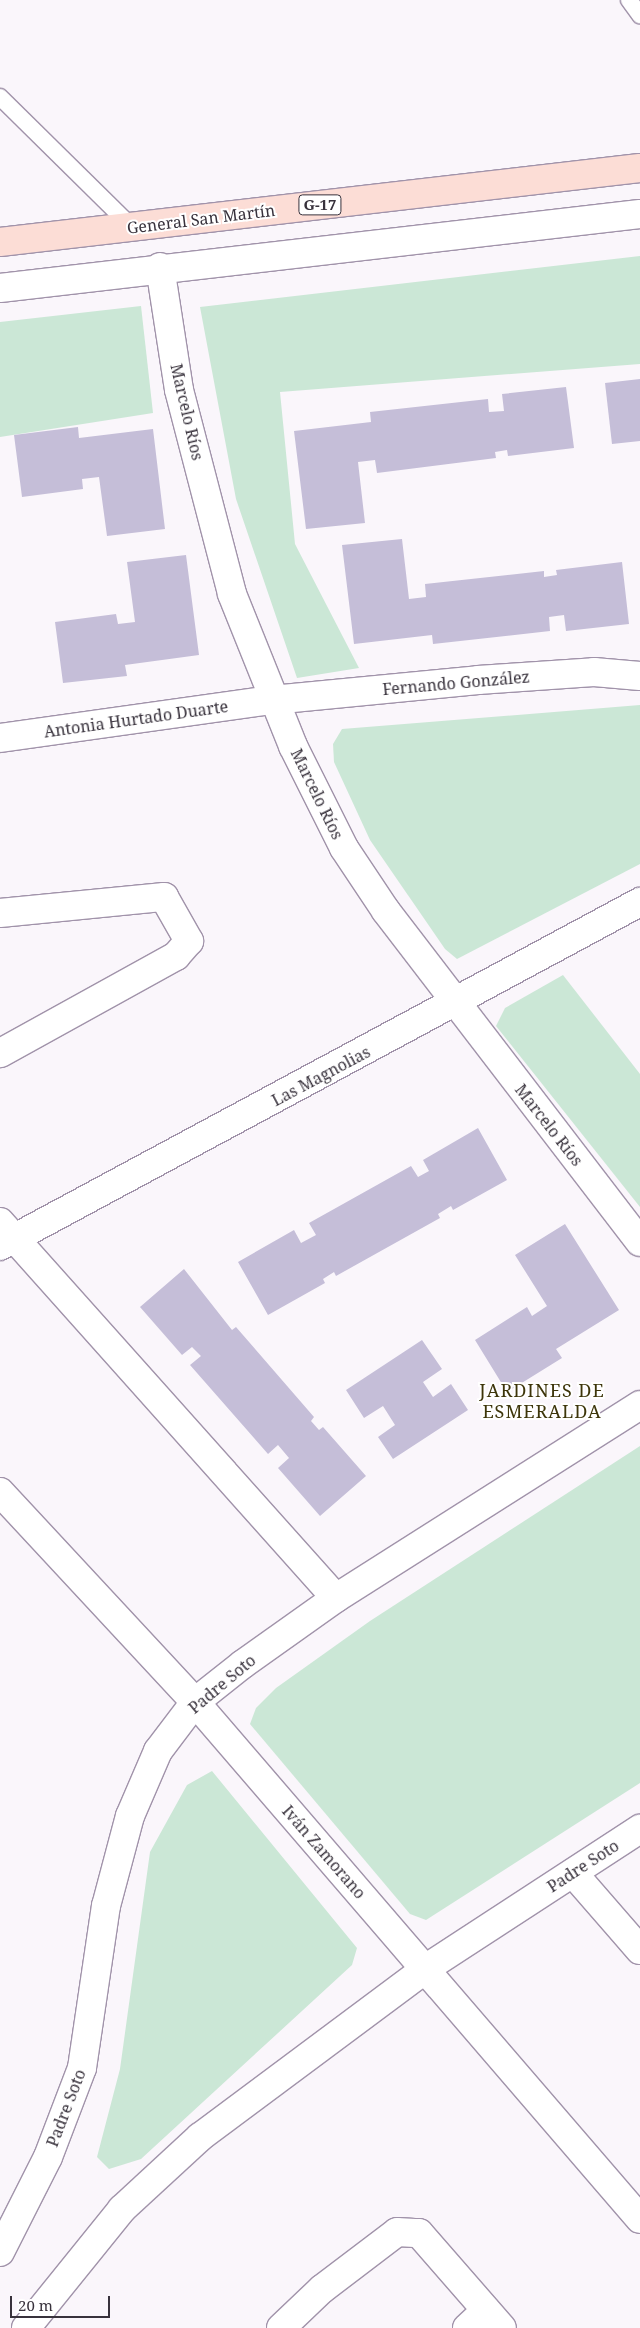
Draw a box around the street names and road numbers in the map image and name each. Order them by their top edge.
road number: G-17 [298,192,342,218]
street label: General San Martín [126,200,276,238]
street label: Marcelo Ríos [167,362,207,462]
street label: Fernando González [382,667,530,699]
street label: Antonia Hurtado Duarte [43,697,229,741]
street label: Marcelo Ríos [287,746,347,842]
street label: Las Magnolias [268,1042,374,1110]
street label: Marcelo Ríos [511,1080,587,1170]
street label: Padre Soto [185,1650,259,1718]
street label: Iván Zamorano [278,1801,370,1903]
street label: Padre Soto [544,1836,622,1896]
street label: Padre Soto [42,2066,90,2150]

